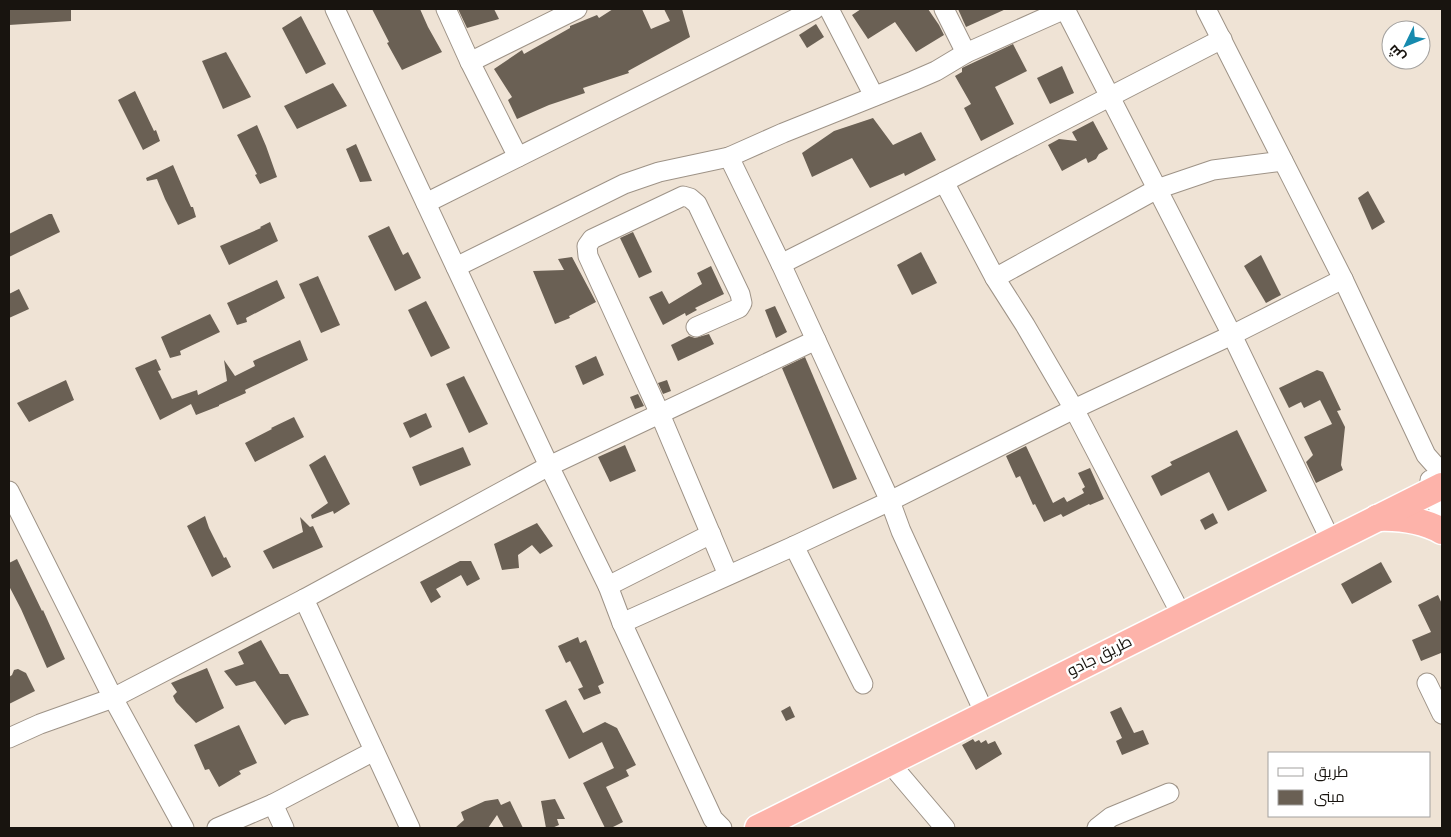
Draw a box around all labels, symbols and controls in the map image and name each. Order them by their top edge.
north arrow [1381,20,1431,70]
text: ش [1384,40,1410,66]
street label: طريق جادو [1064,632,1136,682]
legend [1268,752,1431,817]
text: طريق [1314,764,1348,783]
text: مبنى [1314,789,1345,808]

